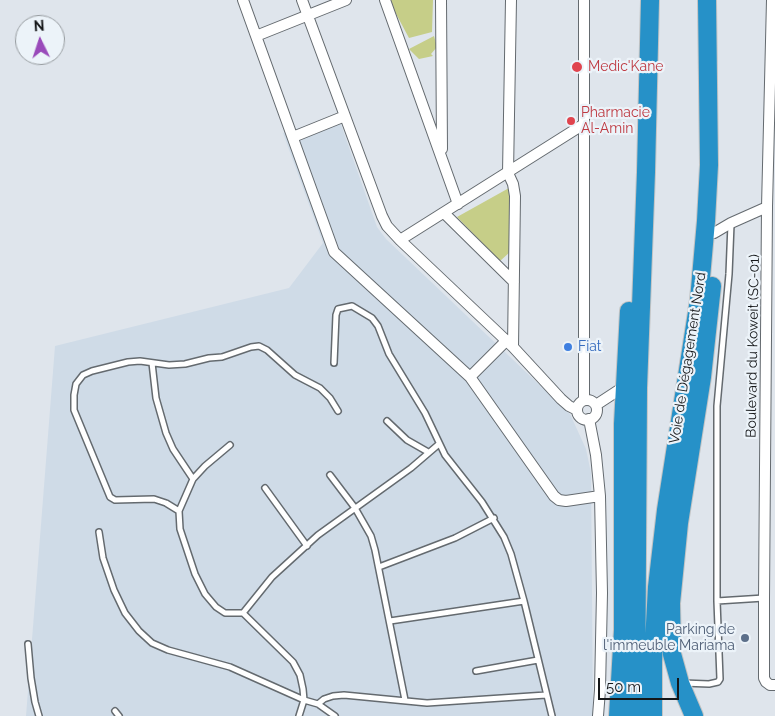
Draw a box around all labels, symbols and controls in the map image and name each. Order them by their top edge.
north arrow [15,15,65,65]
text: N [33,18,45,34]
place label: Medic'Kane [588,59,664,75]
marker: Medic'Kane [570,60,584,74]
place label: Pharmacie Al-Amin [581,105,650,138]
marker: Pharmacie Al-Amin [565,115,577,127]
street label: Boulevard du Koweit (SC-01) [743,254,763,438]
street label: Voie de Dégagement Nord [666,271,710,445]
place label: Fiat [578,339,602,355]
marker: Fiat [562,341,574,353]
place label: Parking de l'immeuble Mariama [603,622,735,654]
marker: Parking de l'immeuble Mariama [739,632,751,644]
scale bar [600,668,681,700]
text: 50 m [606,678,641,696]

